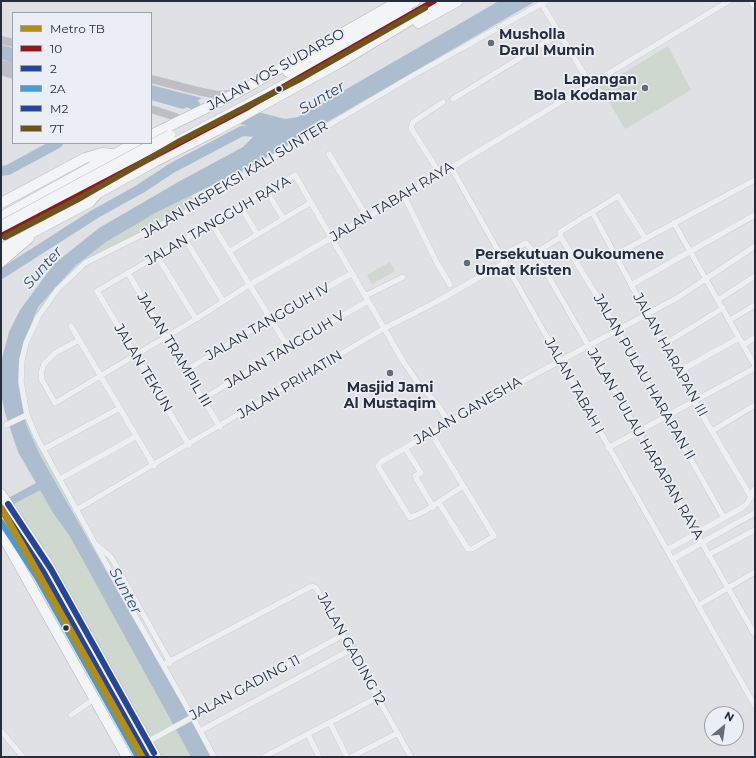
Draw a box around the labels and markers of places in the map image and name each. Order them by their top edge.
place label: Musholla Darul Mumin [499,27,595,60]
marker: Musholla Darul Mumin [486,38,496,48]
place label: Lapangan Bola Kodamar [533,72,637,104]
marker: Lapangan Bola Kodamar [640,83,650,93]
unlabelled marker [274,84,284,94]
place label: Persekutuan Oukoumene Umat Kristen [475,247,664,280]
marker: Persekutuan Oukoumene Umat Kristen [462,258,472,268]
marker: Masjid Jami Al Mustaqim [385,368,395,378]
place label: Masjid Jami Al Mustaqim [344,380,436,412]
unlabelled marker [61,623,71,633]

